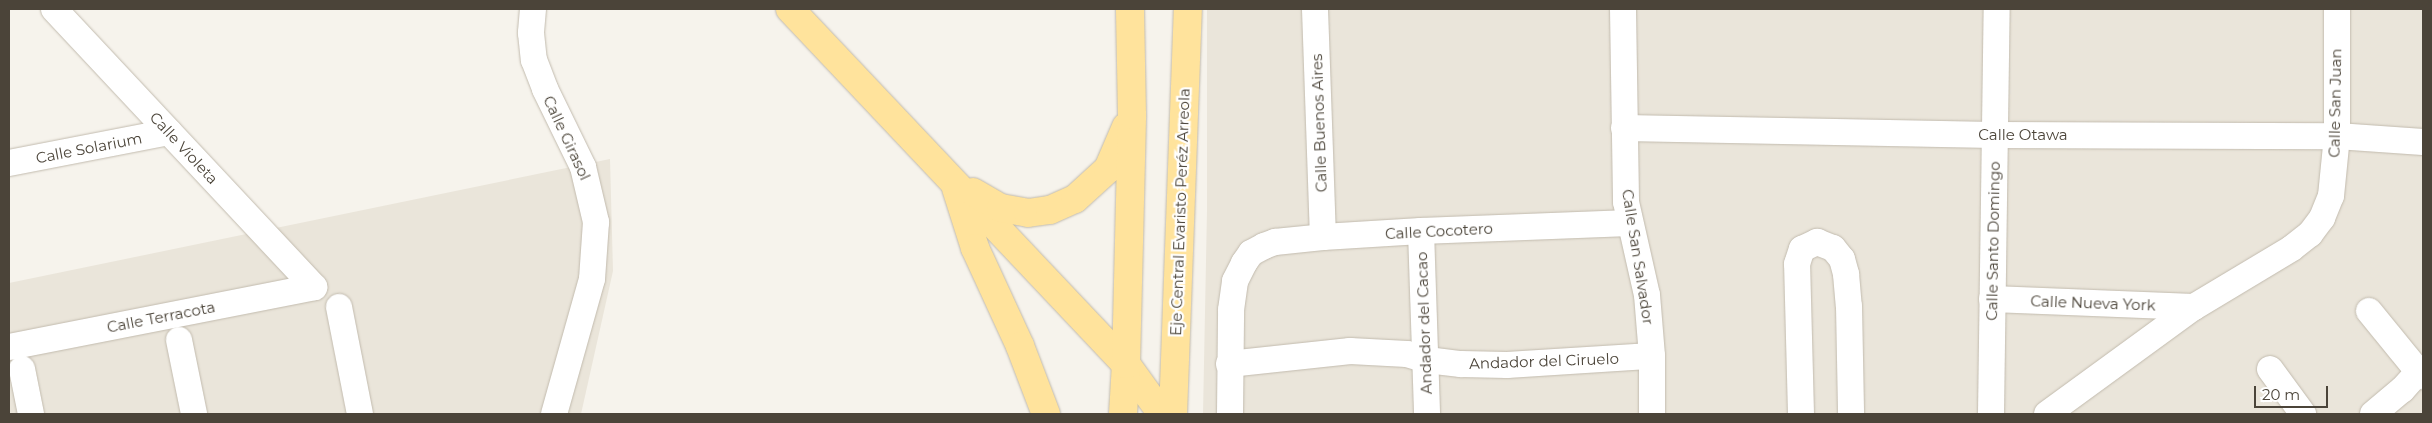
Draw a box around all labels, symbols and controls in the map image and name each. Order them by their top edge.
street label: Calle San Juan [2325,48,2345,158]
street label: Calle Buenos Aires [1308,53,1330,193]
street label: Eje Central Evaristo Peréz Arreola [1167,88,1193,336]
street label: Calle Girasol [540,93,594,183]
street label: Calle Violeta [146,108,222,188]
street label: Calle Otawa [1978,126,2068,144]
street label: Calle Solarium [34,129,144,167]
street label: Calle Santo Domingo [1983,161,2003,321]
street label: Calle San Salvador [1618,188,1658,326]
street label: Calle Cocotero [1385,219,1493,243]
street label: Andador del Cacao [1413,251,1435,395]
street label: Calle Nueva York [2030,292,2156,314]
street label: Calle Terracota [105,298,217,336]
street label: Andador del Ciruelo [1469,349,1619,373]
scale bar [2257,376,2331,408]
text: 20 m [2262,385,2300,404]

